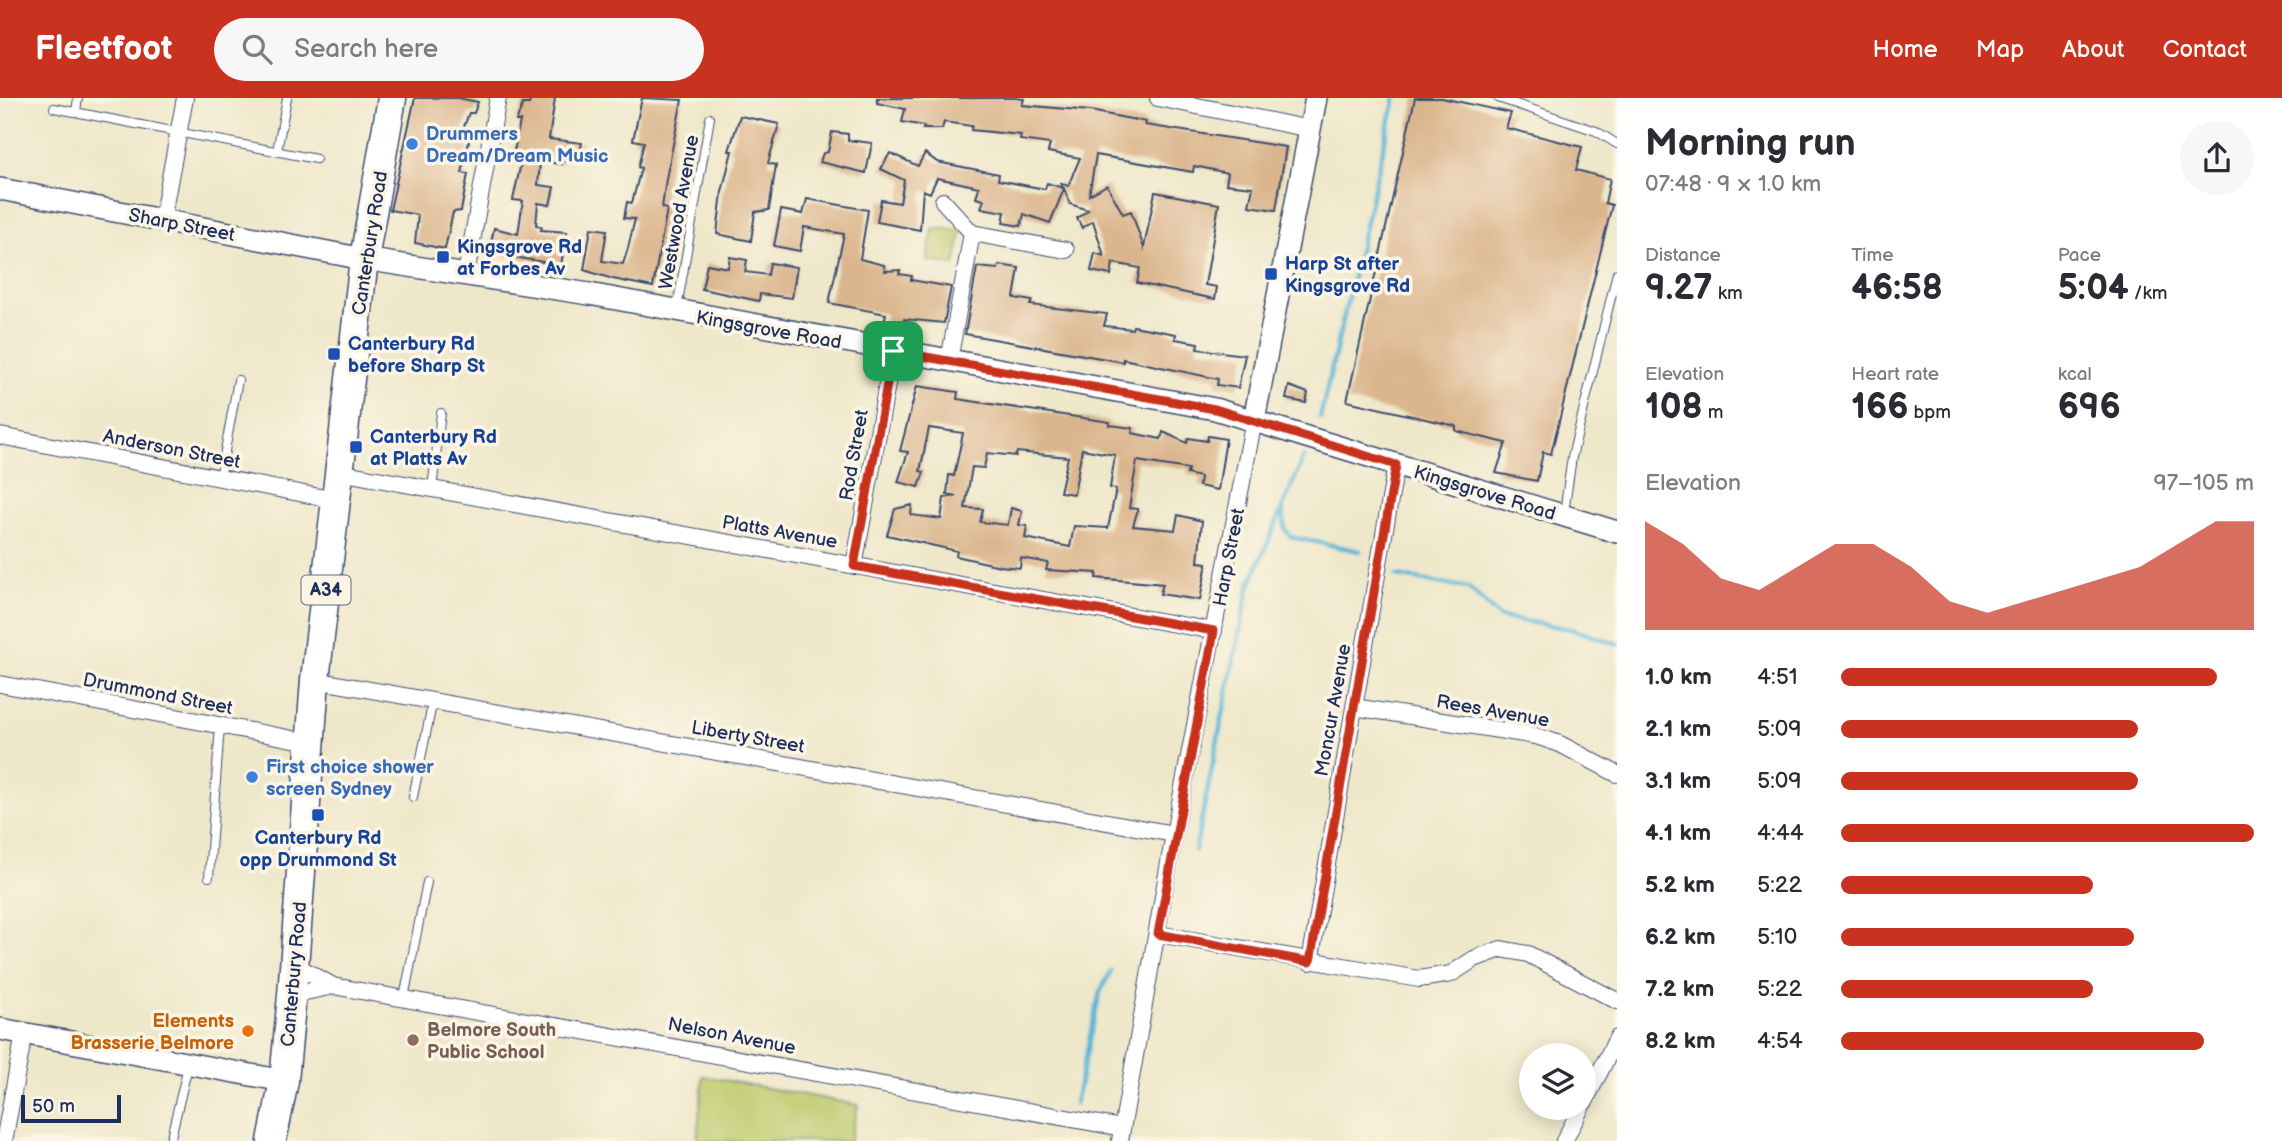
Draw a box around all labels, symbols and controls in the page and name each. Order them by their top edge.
search box [214,18,704,81]
text: Fleetfoot [35,29,172,69]
icon: search [238,30,276,68]
text: Search here [294,34,438,65]
text: Home [1873,35,1938,64]
text: Map [1976,35,2024,64]
text: About [2062,35,2124,64]
text: Contact [2162,35,2247,64]
text: Morning run [1645,121,1856,166]
button: share [2180,121,2254,195]
place label: Drummers Dream/Dream Music [426,123,608,168]
street label: Westwood Avenue [655,133,704,291]
marker: Drummers Dream/Dream Music [404,136,420,152]
street label: Canterbury Road [348,169,393,317]
text: 07:48 · 9 × 1.0 km [1645,170,1821,198]
street label: Sharp Street [127,204,237,247]
place label: Kingsgrove Rd at Forbes Av [457,236,582,281]
text: Distance [1645,244,1721,267]
text: Time [1851,244,1893,267]
text: Pace [2058,244,2101,267]
marker: Kingsgrove Rd at Forbes Av [435,249,451,265]
place label: Harp St after Kingsgrove Rd [1285,253,1410,298]
marker: Harp St after Kingsgrove Rd [1263,266,1279,282]
text: 9.27 [1645,267,1713,310]
text: 46:58 [1851,267,1943,310]
text: 5:04 [2058,267,2129,310]
text: km [1713,282,1743,305]
text: /km [2129,282,2167,305]
street label: Kingsgrove Road [694,306,843,355]
pin [863,321,923,381]
icon: arrive [874,332,912,370]
place label: Canterbury Rd before Sharp St [348,333,486,378]
marker: Canterbury Rd before Sharp St [326,346,342,362]
text: Elevation [1645,363,1724,386]
text: Heart rate [1851,363,1939,386]
text: kcal [2058,363,2092,386]
text: 108 [1645,386,1703,429]
text: 166 [1851,386,1908,429]
text: 696 [2058,386,2121,429]
text: m [1703,401,1723,424]
text: bpm [1908,401,1951,424]
street label: Rod Street [835,408,874,503]
street label: Anderson Street [101,425,242,474]
place label: Canterbury Rd at Platts Av [370,426,497,471]
marker: Canterbury Rd at Platts Av [348,439,364,455]
street label: Kingsgrove Road [1411,461,1558,526]
text: Elevation [1645,469,1741,497]
text: 97–105 m [2153,469,2254,497]
street label: Harp Street [1209,506,1250,608]
street label: Platts Avenue [720,511,839,554]
road number: A34 [302,576,350,604]
street label: Moncur Avenue [1310,642,1356,778]
text: 1.0 km [1645,663,1712,691]
text: 4:51 [1757,663,1798,691]
street label: Drummond Street [81,669,235,720]
street label: Rees Avenue [1434,690,1551,733]
text: 2.1 km [1645,715,1711,743]
text: 5:09 [1757,715,1802,743]
street label: Liberty Street [689,716,806,759]
place label: First choice shower screen Sydney [266,756,434,801]
text: 3.1 km [1645,767,1711,795]
text: 5:09 [1757,767,1802,795]
marker: First choice shower screen Sydney [244,769,260,785]
marker: Canterbury Rd opp Drummond St [310,807,326,823]
text: 4.1 km [1645,819,1711,847]
text: 4:44 [1757,819,1804,847]
place label: Canterbury Rd opp Drummond St [239,827,397,872]
text: 5.2 km [1645,871,1715,899]
text: 5:22 [1757,871,1802,899]
street label: Canterbury Road [277,901,312,1048]
text: 6.2 km [1645,923,1716,951]
text: 5:10 [1757,923,1797,951]
text: 7.2 km [1645,975,1714,1003]
text: 5:22 [1757,975,1802,1003]
place label: Elements Brasserie Belmore [70,1010,234,1055]
street label: Nelson Avenue [666,1013,798,1060]
place label: Belmore South Public School [427,1019,556,1064]
marker: Elements Brasserie Belmore [240,1023,256,1039]
text: 8.2 km [1645,1027,1716,1055]
text: 4:54 [1757,1027,1803,1055]
marker: Belmore South Public School [405,1032,421,1048]
map controls [1519,1043,1596,1120]
button: layers [1519,1043,1596,1120]
scale bar [21,1092,121,1124]
text: 50 m [32,1095,75,1118]

